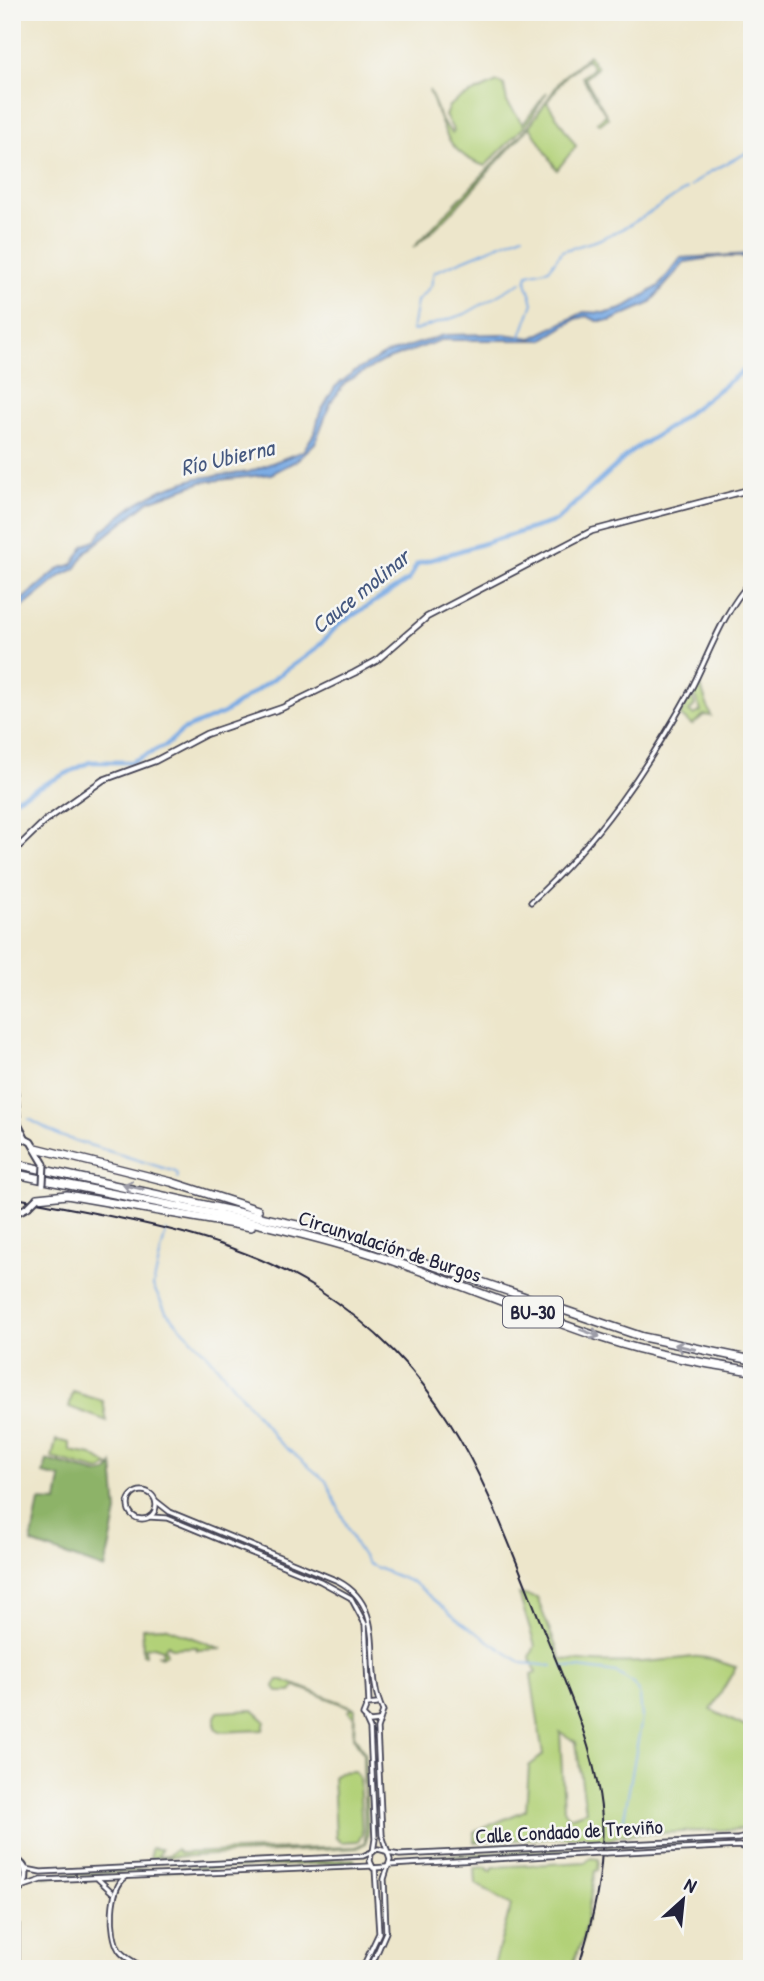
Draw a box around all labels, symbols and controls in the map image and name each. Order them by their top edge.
water label: Río Ubierna [177,431,279,483]
water label: Cauce molinar [304,540,418,640]
one-way arrow [122,1180,145,1193]
street label: Circunvalación de Burgos [295,1203,485,1289]
road number: BU-30 [503,1296,563,1328]
one-way arrow [579,1328,601,1341]
one-way arrow [674,1340,697,1354]
street label: Calle Condado de Treviño [474,1812,664,1850]
north arrow [648,1866,718,1936]
text: N [680,1871,701,1899]

